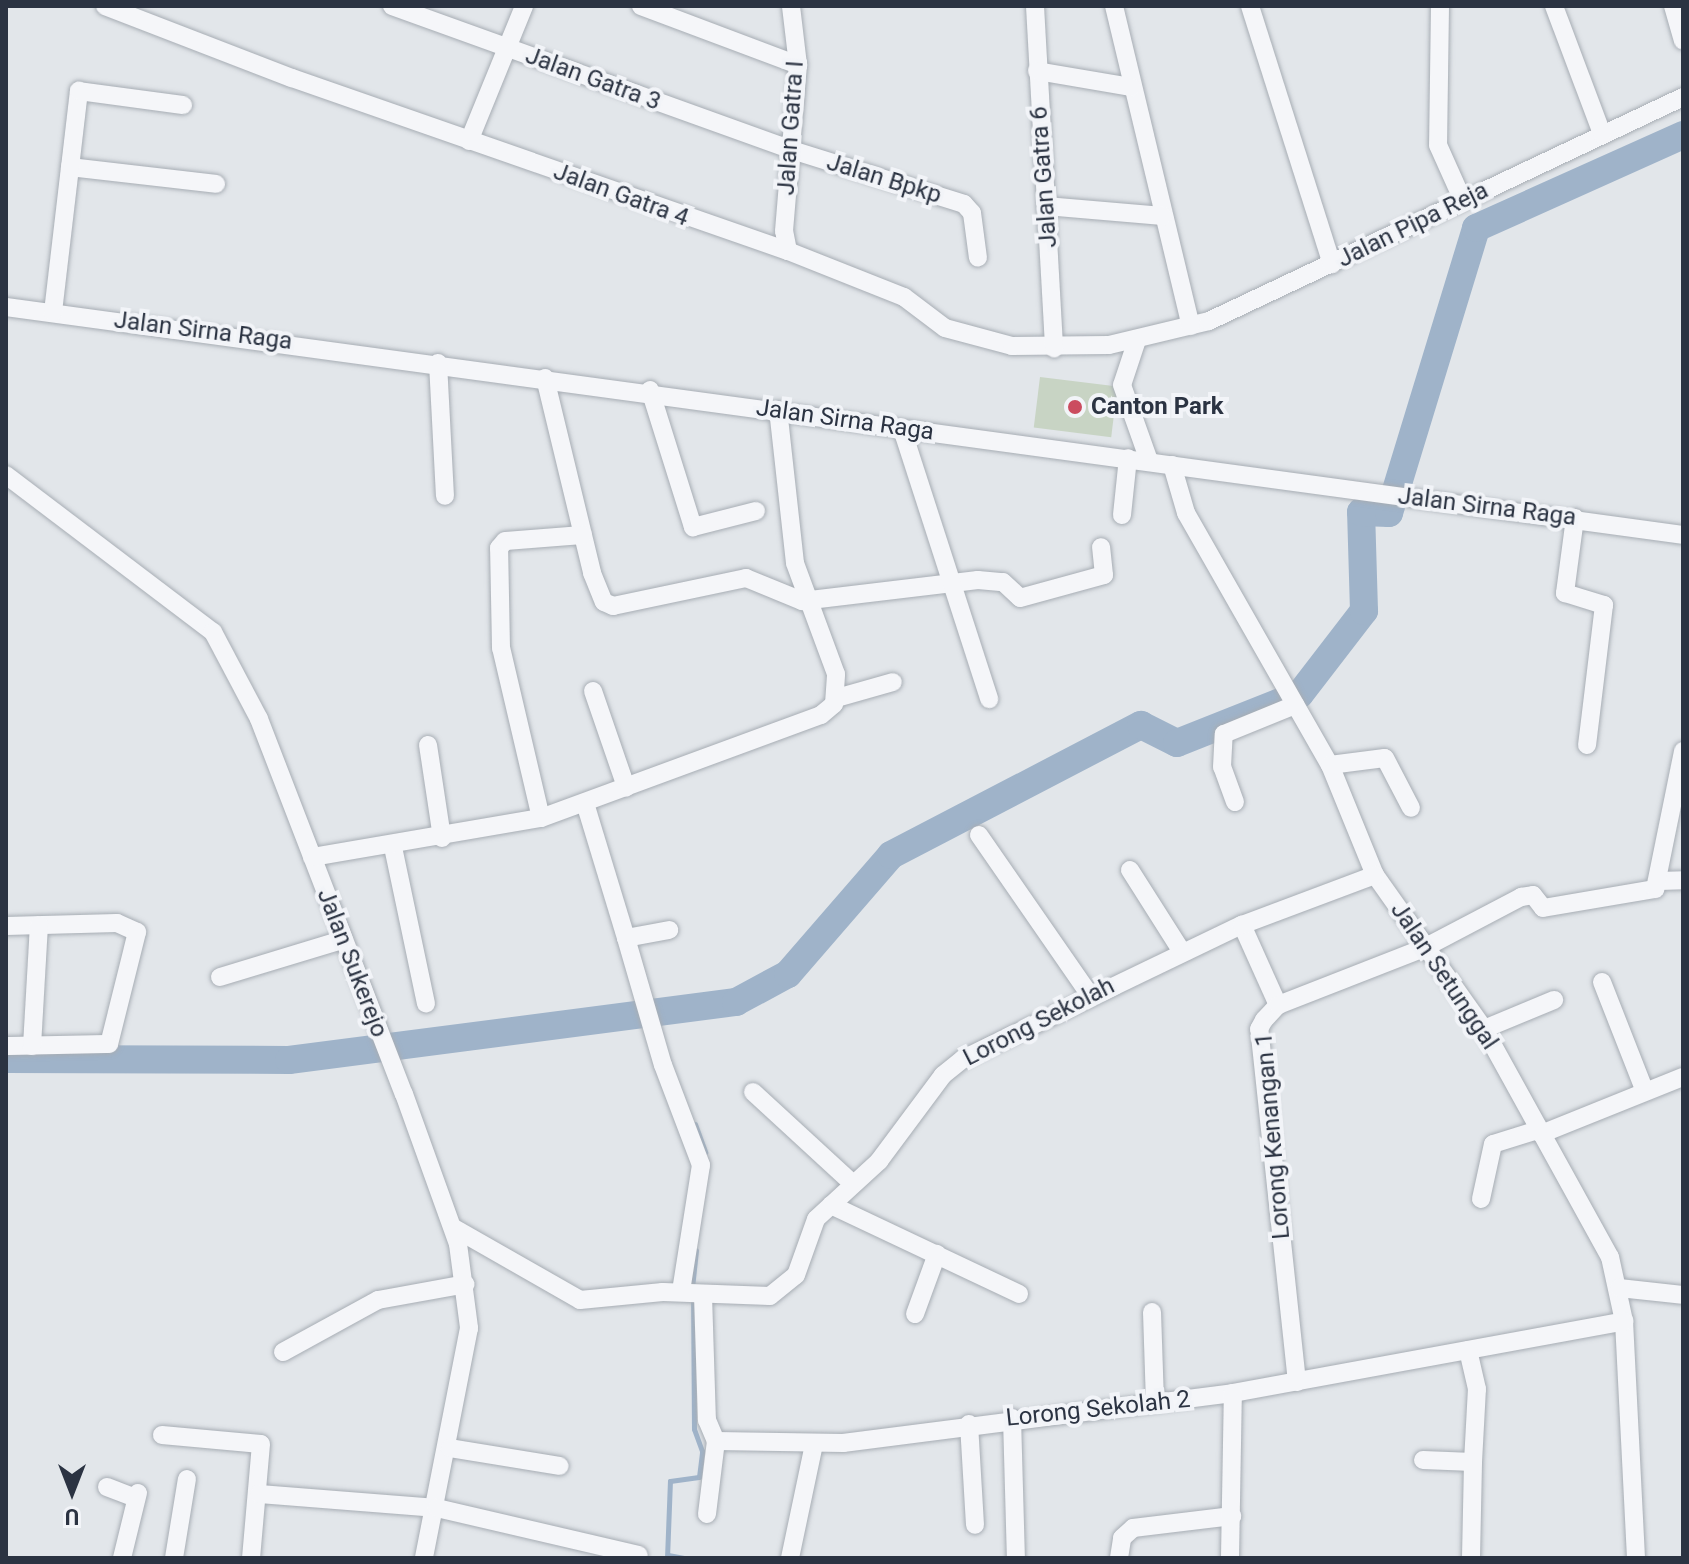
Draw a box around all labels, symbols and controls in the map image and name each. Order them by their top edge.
street label: Jalan Gatra 3 [521,41,665,117]
street label: Jalan Gatra I [772,60,810,196]
street label: Jalan Gatra 6 [1025,105,1063,249]
street label: Jalan Bpkp [823,148,945,210]
street label: Jalan Gatra 4 [549,157,693,233]
street label: Jalan Pipa Reja [1333,176,1493,274]
street label: Jalan Sirna Raga [112,306,294,356]
street label: Jalan Sirna Raga [754,393,936,447]
place label: Canton Park [1091,393,1224,421]
marker: Canton Park [1066,398,1084,416]
street label: Jalan Sirna Raga [1396,482,1578,532]
street label: Jalan Sukerejo [310,885,394,1041]
street label: Jalan Setunggal [1384,897,1504,1055]
street label: Lorong Sekolah [959,972,1119,1072]
street label: Lorong Kenangan 1 [1250,1032,1296,1240]
street label: Lorong Sekolah 2 [1004,1385,1192,1433]
north arrow [32,1452,112,1532]
text: U [65,1504,79,1529]

